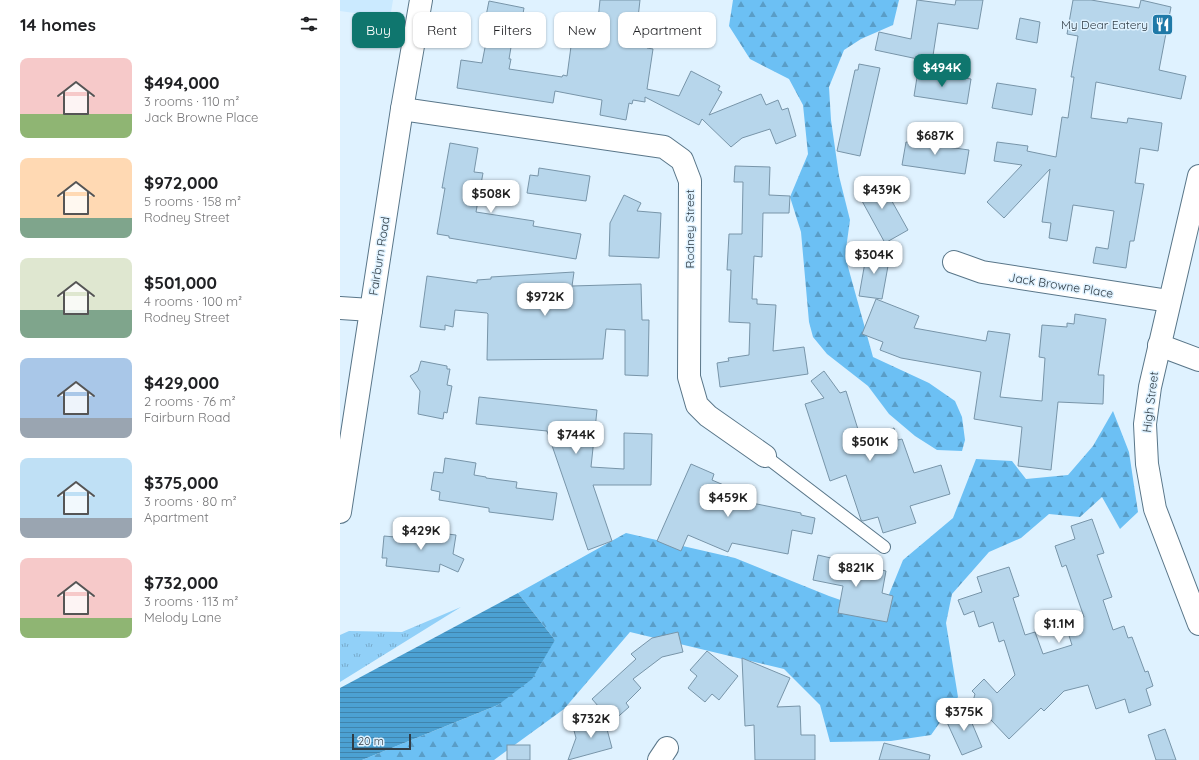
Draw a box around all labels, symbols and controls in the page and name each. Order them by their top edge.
restaurant icon: My Dear Eatery [1150,11,1176,37]
chip: Buy [352,12,405,48]
chip: Rent [413,12,471,48]
chip: Filters [479,12,546,48]
chip: New [554,12,610,48]
chip: Apartment [618,12,716,48]
icon: filters [298,13,320,35]
text: 14 homes [20,14,96,35]
place label: My Dear Eatery [1061,17,1148,32]
pin: $494K [914,54,970,88]
text: $494K [923,59,961,75]
text: $494,000 [144,72,219,93]
icon: home [52,74,100,122]
text: 3 rooms · 110 m² [144,93,239,109]
text: Jack Browne Place [144,109,258,125]
pin: $687K [907,122,963,156]
text: $687K [916,127,954,143]
text: $972,000 [144,172,218,193]
icon: home [52,174,100,222]
pin: $439K [854,176,910,210]
pin: $508K [463,180,519,214]
text: $439K [863,181,901,197]
text: $508K [472,185,510,201]
street label: Rodney Street [682,189,697,269]
text: 5 rooms · 158 m² [144,193,241,209]
text: Rodney Street [144,209,230,225]
street label: Fairburn Road [365,215,393,297]
pin: $304K [846,241,902,275]
text: $304K [855,246,893,262]
street label: Jack Browne Place [1008,269,1115,301]
text: $501,000 [144,272,217,293]
icon: home [52,274,100,322]
pin: $972K [517,283,573,317]
text: $972K [526,288,564,304]
text: 4 rooms · 100 m² [144,293,242,309]
text: Rodney Street [144,309,230,325]
street label: High Street [1139,371,1161,433]
text: $429,000 [144,372,219,393]
icon: home [52,374,100,422]
text: 2 rooms · 76 m² [144,393,236,409]
text: Fairburn Road [144,409,230,425]
pin: $744K [548,421,604,455]
text: $744K [557,426,595,442]
pin: $501K [842,428,898,462]
text: $501K [852,433,888,449]
text: $375,000 [144,472,218,493]
icon: home [52,474,100,522]
pin: $459K [700,484,756,518]
text: $459K [709,489,747,505]
text: 3 rooms · 80 m² [144,493,237,509]
text: Apartment [144,509,209,525]
pin: $429K [393,517,449,551]
text: $429K [402,522,440,538]
pin: $821K [828,554,884,588]
text: $821K [838,559,874,575]
text: $732,000 [144,572,218,593]
icon: home [52,574,100,622]
text: 3 rooms · 113 m² [144,593,238,609]
text: Melody Lane [144,609,221,625]
pin: $1.1M [1031,610,1087,644]
text: $1.1M [1043,615,1075,631]
pin: $375K [936,698,992,732]
text: $375K [945,703,983,719]
pin: $732K [563,705,619,739]
text: $732K [572,710,610,726]
scale bar [352,732,411,751]
text: 20 m [358,734,384,748]

